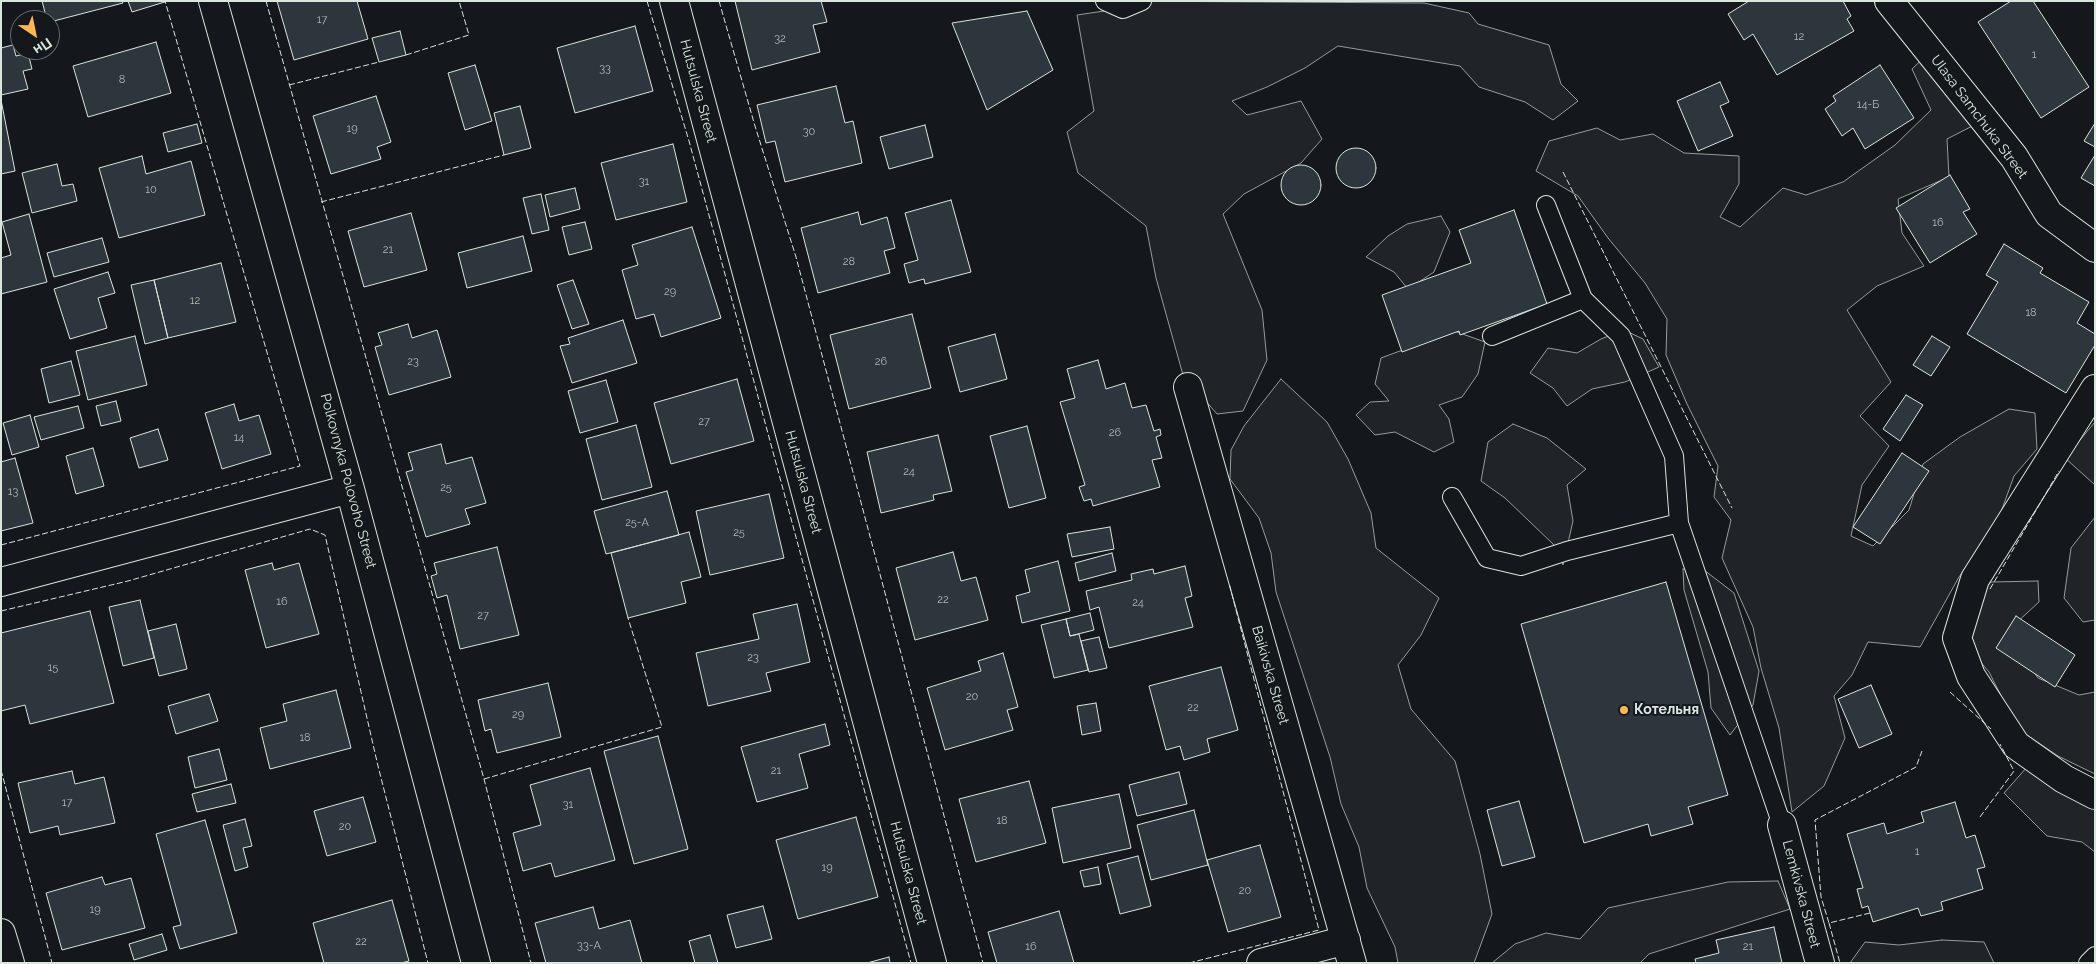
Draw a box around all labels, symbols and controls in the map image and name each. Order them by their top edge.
north arrow [10,10,60,60]
house number: 17 [317,13,327,27]
house number: 12 [1794,30,1804,44]
house number: 32 [774,32,786,46]
text: Пн [31,35,55,58]
street label: Hutsulska Street [676,37,720,145]
house number: 1 [2032,48,2036,62]
street label: Ulasa Samchuka Street [1927,52,2031,182]
house number: 33 [599,62,611,76]
house number: 8 [119,73,125,87]
house number: 14-Б [1857,98,1879,112]
house number: 19 [346,122,358,136]
house number: 30 [803,125,815,139]
house number: 31 [639,175,649,189]
house number: 10 [145,183,157,197]
house number: 16 [1932,216,1944,230]
house number: 21 [383,243,393,257]
house number: 28 [843,255,855,269]
house number: 29 [664,285,676,299]
house number: 12 [190,294,200,308]
house number: 18 [2025,306,2037,320]
house number: 23 [407,355,419,369]
house number: 26 [875,355,887,369]
street label: Polkovnyka Polovoho Street [317,392,379,570]
house number: 27 [698,415,710,429]
house number: 26 [1109,426,1121,440]
street label: Hutsulska Street [781,428,825,536]
house number: 14 [234,431,244,445]
house number: 24 [903,465,915,479]
house number: 25 [440,481,452,495]
house number: 13 [8,485,18,499]
house number: 25-А [625,516,649,530]
house number: 25 [733,526,745,540]
house number: 22 [937,593,949,607]
house number: 16 [276,595,288,609]
house number: 24 [1132,596,1144,610]
house number: 27 [477,609,489,623]
street label: Baikivska Street [1248,624,1292,726]
house number: 23 [747,651,759,665]
house number: 15 [48,661,58,675]
house number: 20 [966,690,978,704]
house number: 22 [1187,701,1199,715]
place label: Котельня [1634,702,1699,718]
marker: Котельня [1618,704,1630,716]
house number: 29 [512,708,524,722]
house number: 18 [299,731,311,745]
house number: 21 [771,764,781,778]
house number: 17 [62,796,72,810]
house number: 31 [563,798,573,812]
house number: 18 [996,814,1008,828]
street label: Hutsulska Street [886,819,930,927]
house number: 20 [339,820,351,834]
street label: Lemkivska Street [1779,838,1823,950]
house number: 1 [1915,845,1919,859]
house number: 19 [821,861,833,875]
house number: 20 [1239,884,1251,898]
house number: 19 [89,903,101,917]
house number: 22 [355,935,367,949]
house number: 33-А [577,939,601,953]
house number: 16 [1025,940,1037,954]
house number: 21 [1743,940,1753,954]

